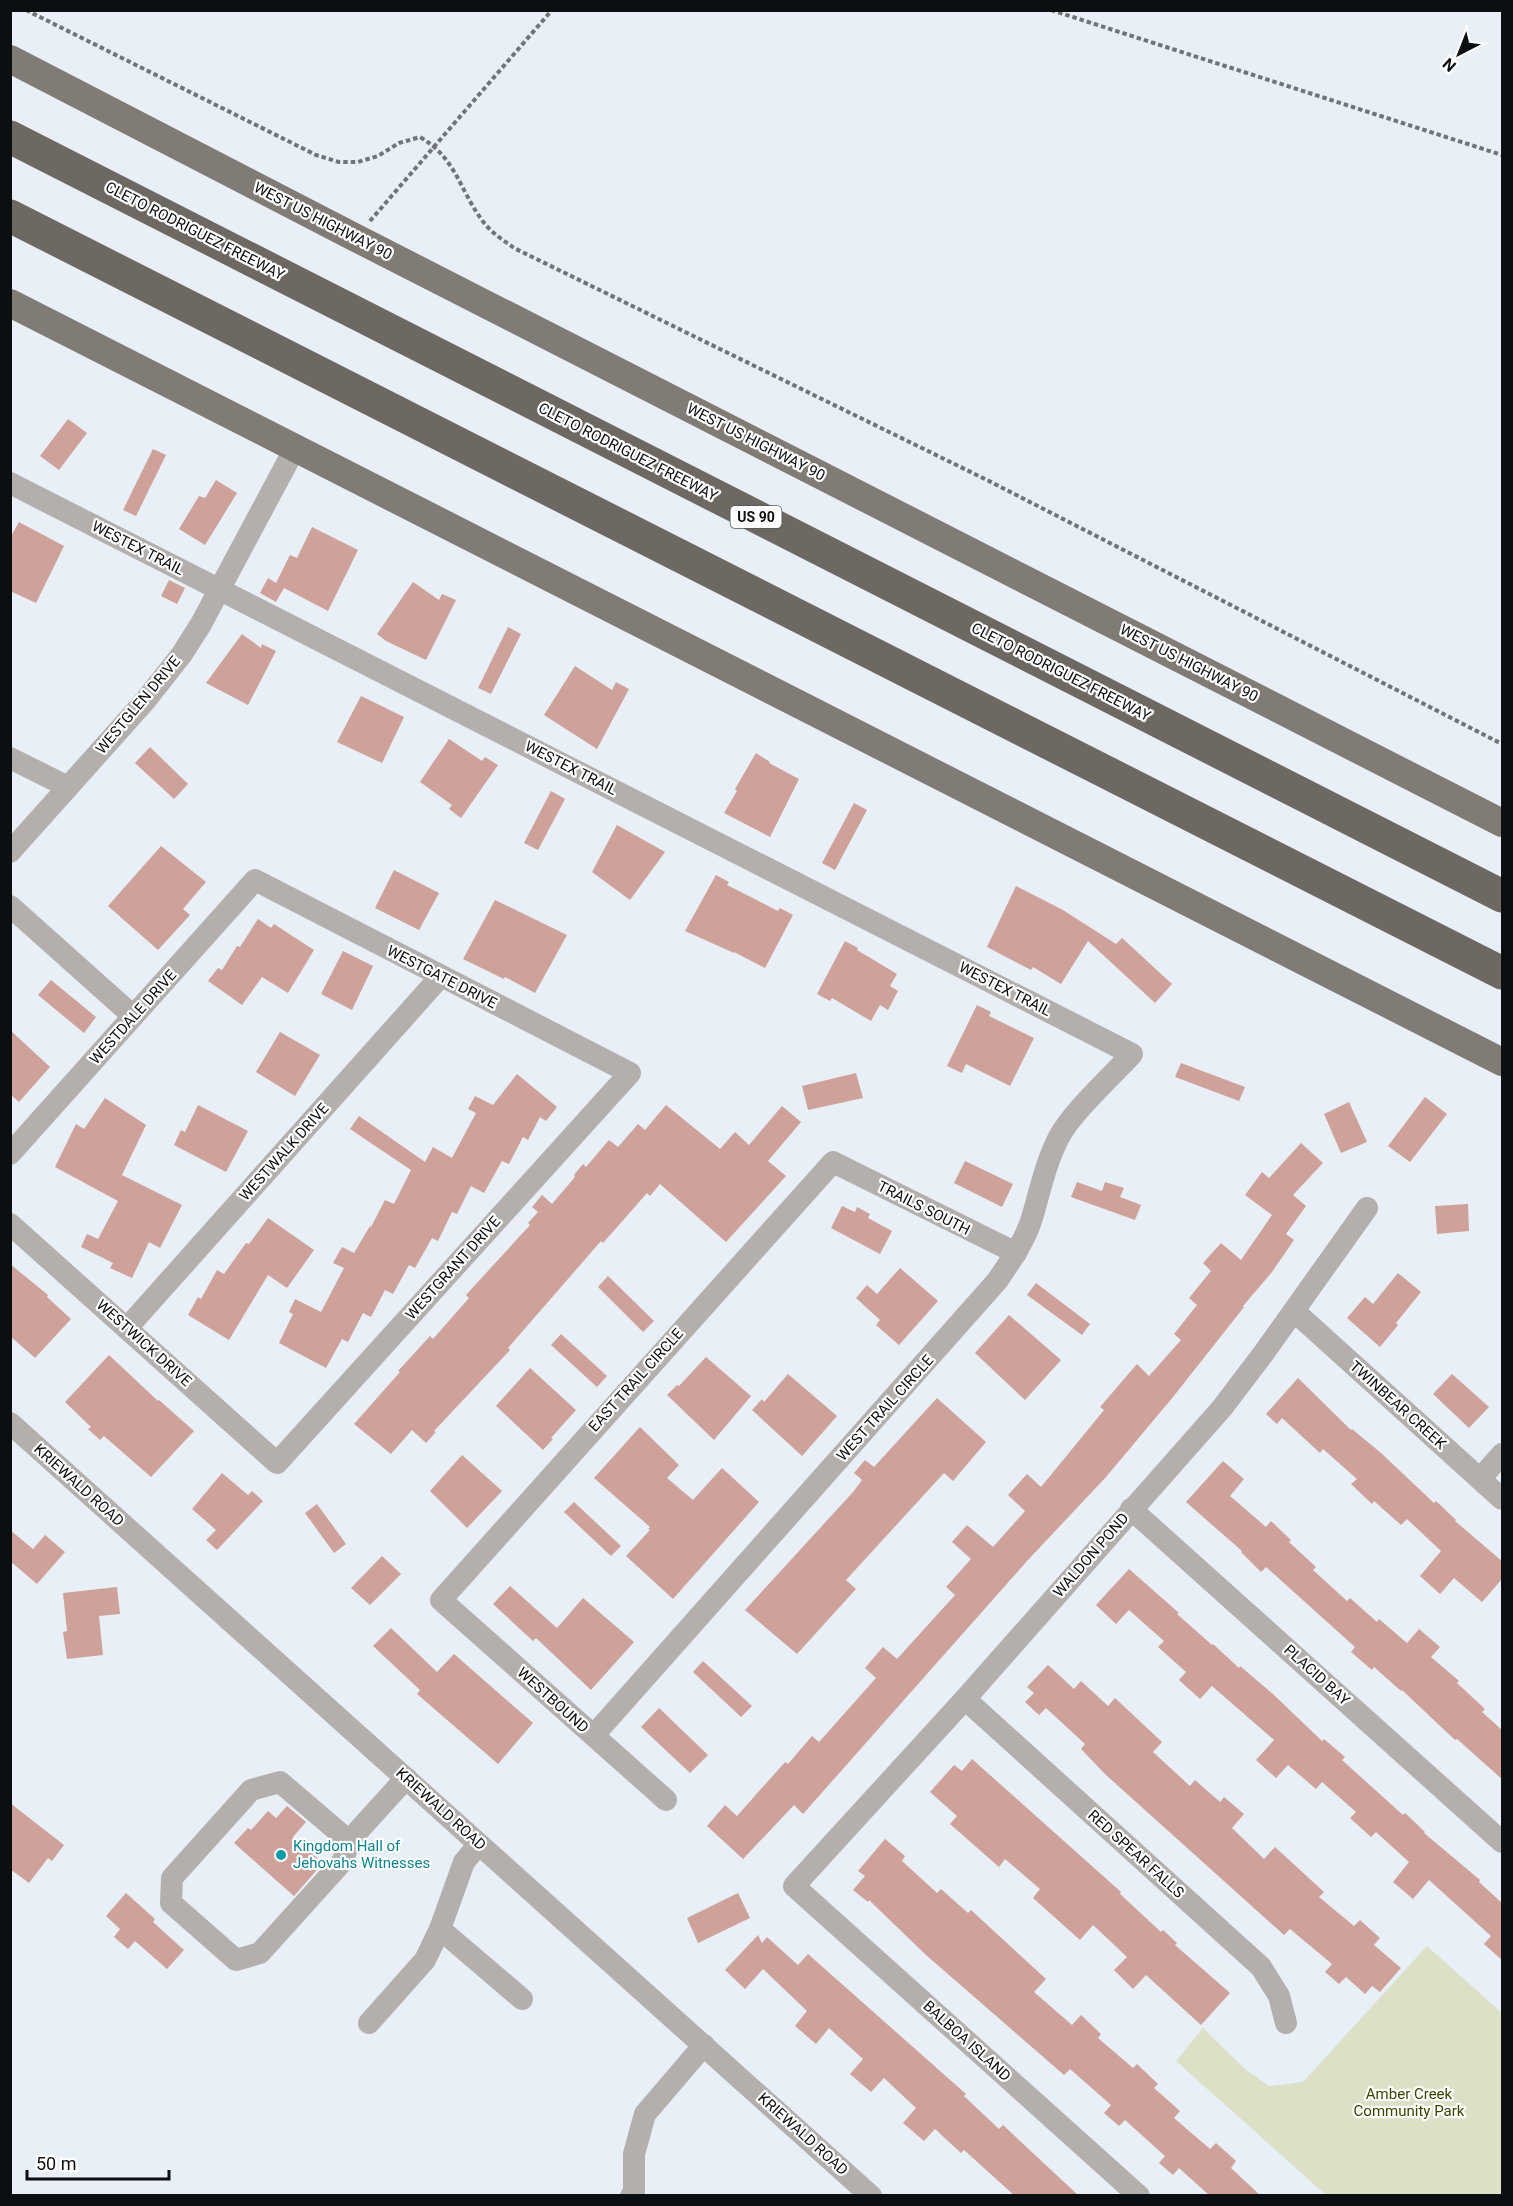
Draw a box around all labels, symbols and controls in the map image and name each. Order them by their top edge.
north arrow [1429,24,1489,84]
text: N [1439,54,1460,76]
street label: CLETO RODRIGUEZ FREEWAY [102,178,288,284]
street label: WEST US HIGHWAY 90 [251,178,395,264]
street label: CLETO RODRIGUEZ FREEWAY [535,399,721,505]
street label: WEST US HIGHWAY 90 [684,399,828,485]
road number: US 90 [730,506,782,528]
street label: WESTEX TRAIL [89,517,187,579]
street label: CLETO RODRIGUEZ FREEWAY [968,619,1154,725]
street label: WEST US HIGHWAY 90 [1117,620,1261,706]
street label: WESTGLEN DRIVE [92,652,184,758]
street label: WESTEX TRAIL [522,737,620,799]
street label: WESTGATE DRIVE [384,942,500,1013]
street label: WESTEX TRAIL [956,958,1054,1020]
street label: WESTDALE DRIVE [86,966,180,1068]
street label: WESTWALK DRIVE [235,1099,333,1204]
street label: TRAILS SOUTH [875,1177,973,1239]
street label: WESTGRANT DRIVE [402,1212,504,1323]
street label: WESTWICK DRIVE [93,1296,195,1391]
street label: EAST TRAIL CIRCLE [585,1324,687,1435]
street label: WEST TRAIL CIRCLE [833,1351,938,1465]
street label: TWINBEAR CREEK [1346,1357,1450,1453]
street label: KRIEWALD ROAD [30,1440,128,1530]
street label: WALDON POND [1050,1509,1132,1601]
street label: PLACID BAY [1280,1641,1354,1709]
street label: WESTBOUND [514,1663,592,1737]
street label: KRIEWALD ROAD [392,1764,490,1854]
street label: RED SPEAR FALLS [1084,1806,1188,1902]
place label: Kingdom Hall of Jehovahs Witnesses [293,1837,430,1872]
marker: Kingdom Hall of Jehovahs Witnesses [274,1848,288,1862]
street label: BALBOA ISLAND [919,1997,1015,2085]
park label: Amber Creek Community Park [1354,2085,1465,2120]
street label: KRIEWALD ROAD [754,2089,852,2179]
scale bar [27,2143,170,2181]
text: 50 m [36,2153,76,2174]

